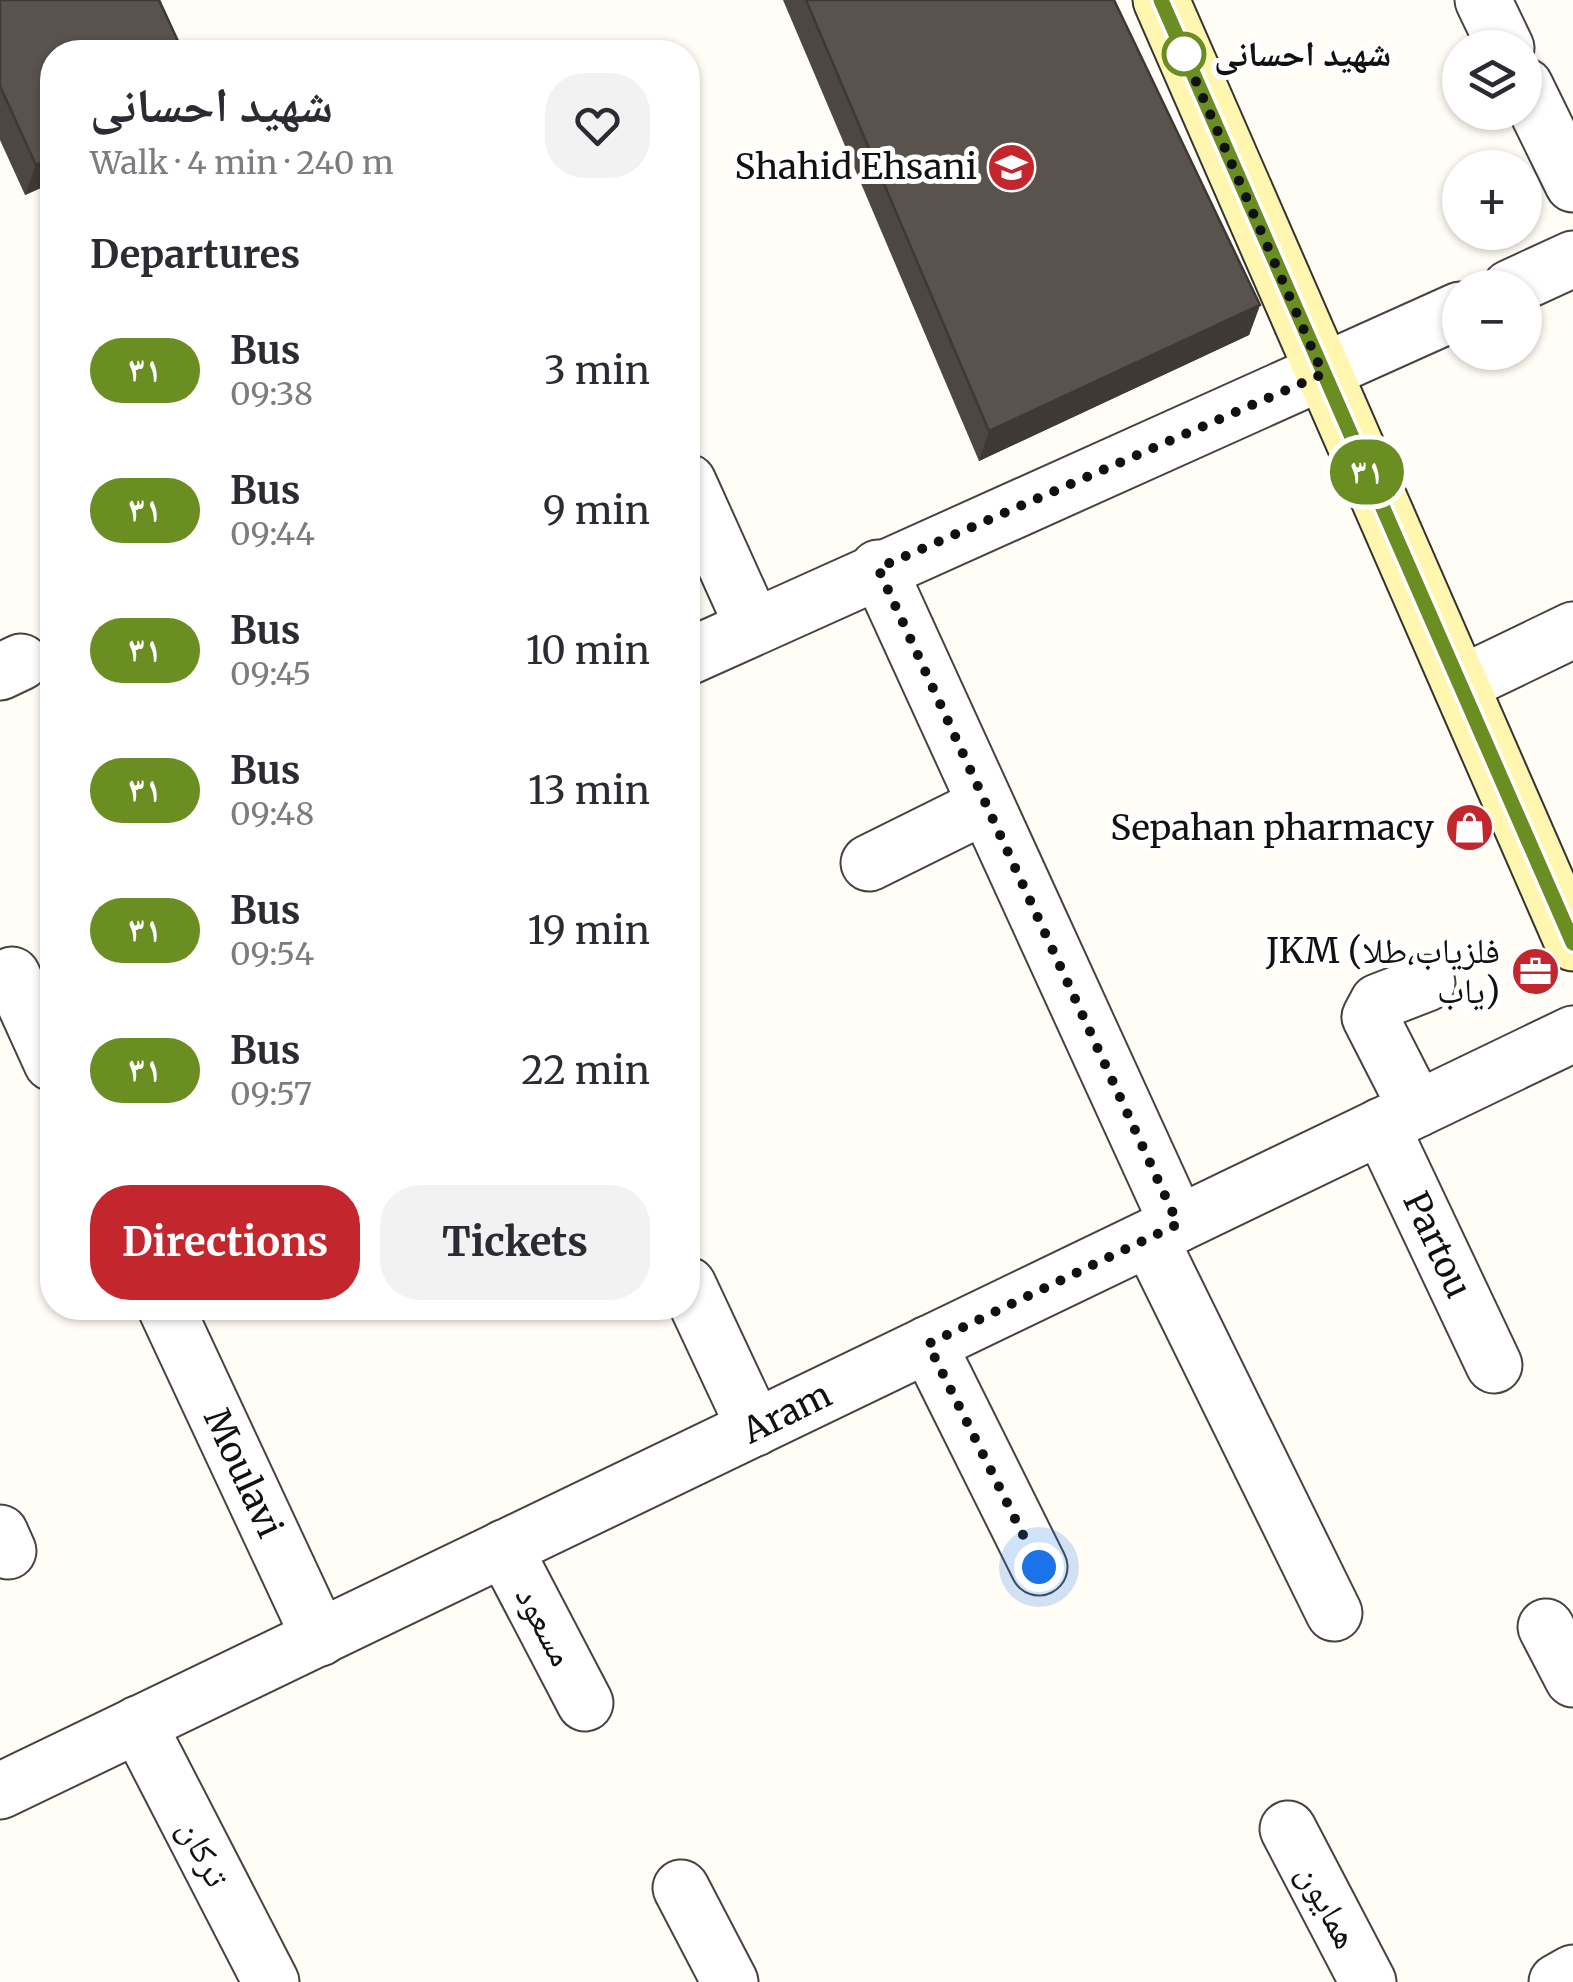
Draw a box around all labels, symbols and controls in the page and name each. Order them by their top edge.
map controls [1442,30,1542,370]
button: layers [1442,30,1542,130]
place label: شهید احسانی [1214,32,1391,76]
marker: شهید احسانی [1163,33,1205,75]
button: heart [545,73,650,178]
text: شهید احسانی [90,75,333,135]
school or university icon: Shahid Ehsani [986,141,1038,193]
text: Walk · 4 min · 240 m [90,143,394,183]
place label: Shahid Ehsani [735,145,977,189]
button: + [1442,150,1542,250]
text: Departures [90,231,300,278]
button: − [1442,270,1542,370]
text: Bus [230,327,300,374]
text: 3 min [544,347,650,394]
text: ۳۱ [128,348,162,392]
text: 09:38 [230,374,313,414]
line badge: ۳۱ [1322,440,1412,504]
text: ۳۱ [1350,450,1384,494]
text: Bus [230,467,300,514]
text: 9 min [543,487,650,534]
text: ۳۱ [128,488,162,532]
text: 09:44 [230,514,315,554]
text: Bus [230,607,300,654]
text: 10 min [526,627,650,674]
text: ۳۱ [128,628,162,672]
text: 09:45 [230,654,311,694]
text: Bus [230,747,300,794]
text: 13 min [528,767,650,814]
text: ۳۱ [128,768,162,812]
text: 09:48 [230,794,314,834]
shop icon: Sepahan pharmacy [1443,802,1495,854]
place label: Sepahan pharmacy [1110,806,1435,850]
text: Bus [230,887,300,934]
text: 19 min [527,907,650,954]
text: ۳۱ [128,908,162,952]
place label: JKM (فلزیاب،طلا یاب) [1265,929,1500,1013]
text: 09:54 [230,934,314,974]
office icon: JKM (فلزیاب،طلا یاب) [1509,945,1561,997]
text: Bus [230,1027,300,1074]
text: 22 min [521,1047,650,1094]
text: ۳۱ [128,1048,162,1092]
text: 09:57 [230,1074,312,1114]
button: Directions [90,1185,360,1300]
button: Tickets [380,1185,650,1300]
street label: Partou [1393,1185,1481,1305]
street label: Aram [734,1373,839,1454]
street label: Moulavi [194,1402,292,1544]
your location [1014,1542,1064,1592]
street label: مسعود [506,1578,584,1674]
street label: ترکان [168,1812,240,1894]
street label: همایون [1287,1856,1369,1956]

